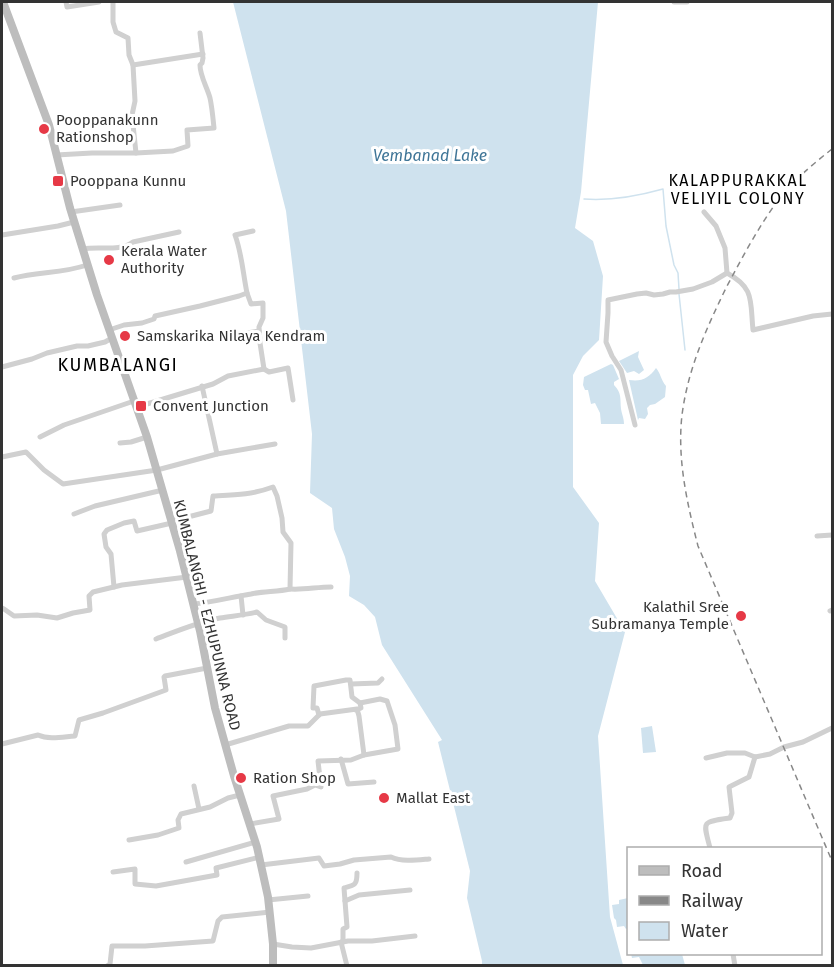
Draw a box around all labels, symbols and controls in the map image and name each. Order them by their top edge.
place label: Pooppanakunn Rationshop [56,111,158,146]
marker: Pooppanakunn Rationshop [37,122,51,136]
water label: Vembanad Lake [373,146,487,165]
district label: KALAPPURAKKAL VELIYIL COLONY [668,171,808,208]
place label: Pooppana Kunnu [70,172,186,190]
marker: Pooppana Kunnu [51,174,65,188]
place label: Kerala Water Authority [121,242,207,277]
marker: Kerala Water Authority [102,253,116,267]
place label: Samskarika Nilaya Kendram [137,327,325,345]
marker: Samskarika Nilaya Kendram [118,329,132,343]
district label: KUMBALANGI [58,354,178,376]
place label: Convent Junction [153,397,269,415]
marker: Convent Junction [134,399,148,413]
street label: KUMBALANGHI - EZHUPUNNA ROAD [170,498,244,732]
place label: Kalathil Sree Subramanya Temple [591,598,729,633]
marker: Kalathil Sree Subramanya Temple [734,609,748,623]
place label: Ration Shop [253,769,336,787]
marker: Ration Shop [234,771,248,785]
place label: Mallat East [396,789,471,807]
marker: Mallat East [377,791,391,805]
legend [627,847,822,955]
text: Road [681,860,723,882]
text: Railway [681,890,743,912]
text: Water [681,920,728,942]

